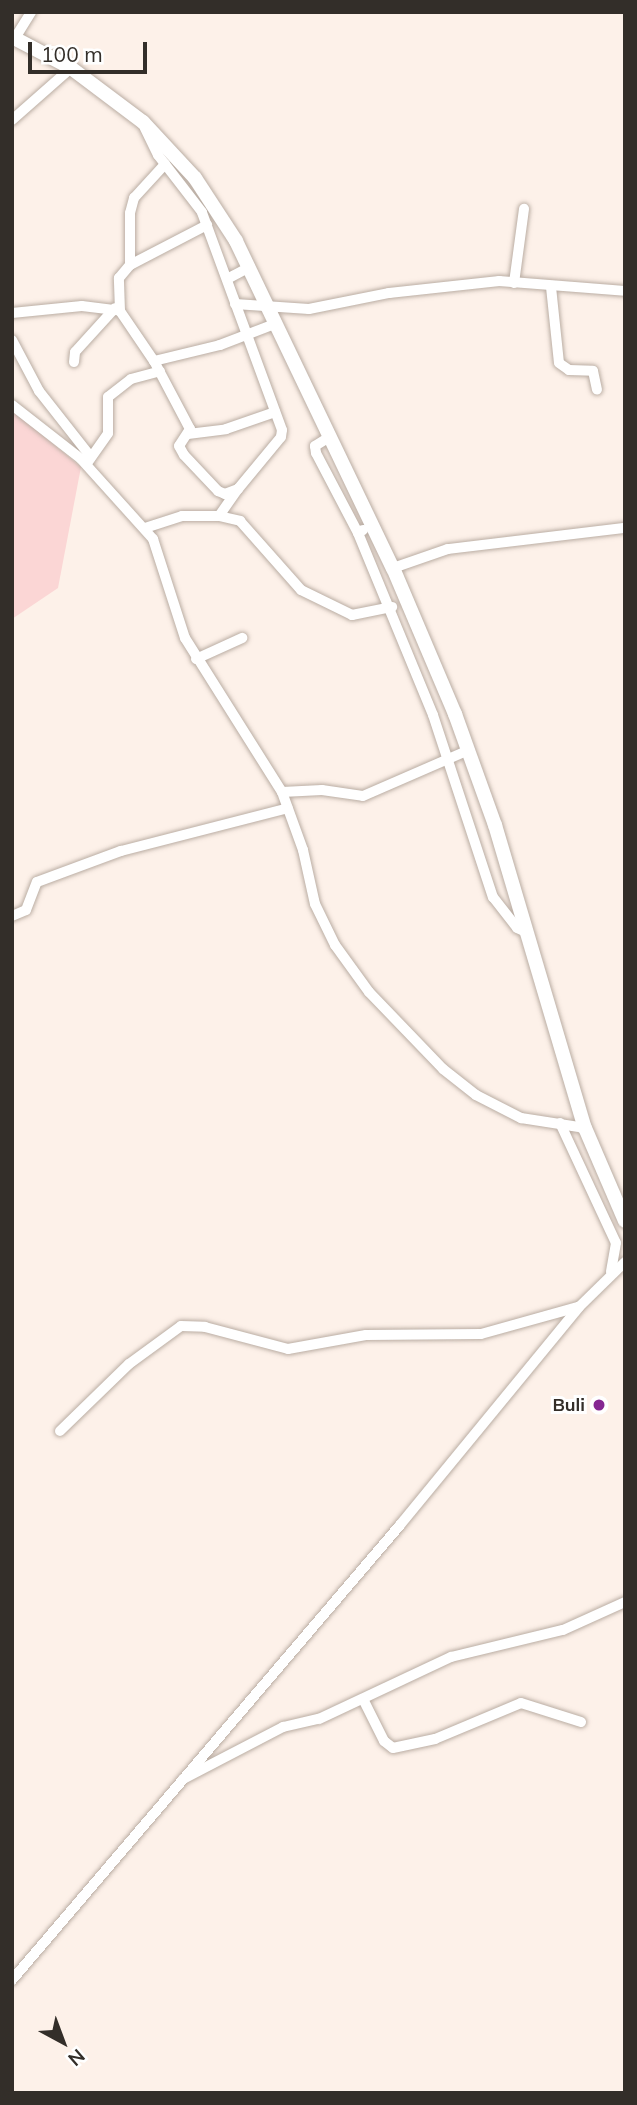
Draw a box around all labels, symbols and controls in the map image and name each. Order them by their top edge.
scale bar [32,28,150,72]
text: 100 m [41,41,103,67]
place label: Buli [552,1394,585,1416]
marker: Buli [591,1397,607,1413]
north arrow [28,2007,98,2077]
text: N [63,2044,90,2072]

